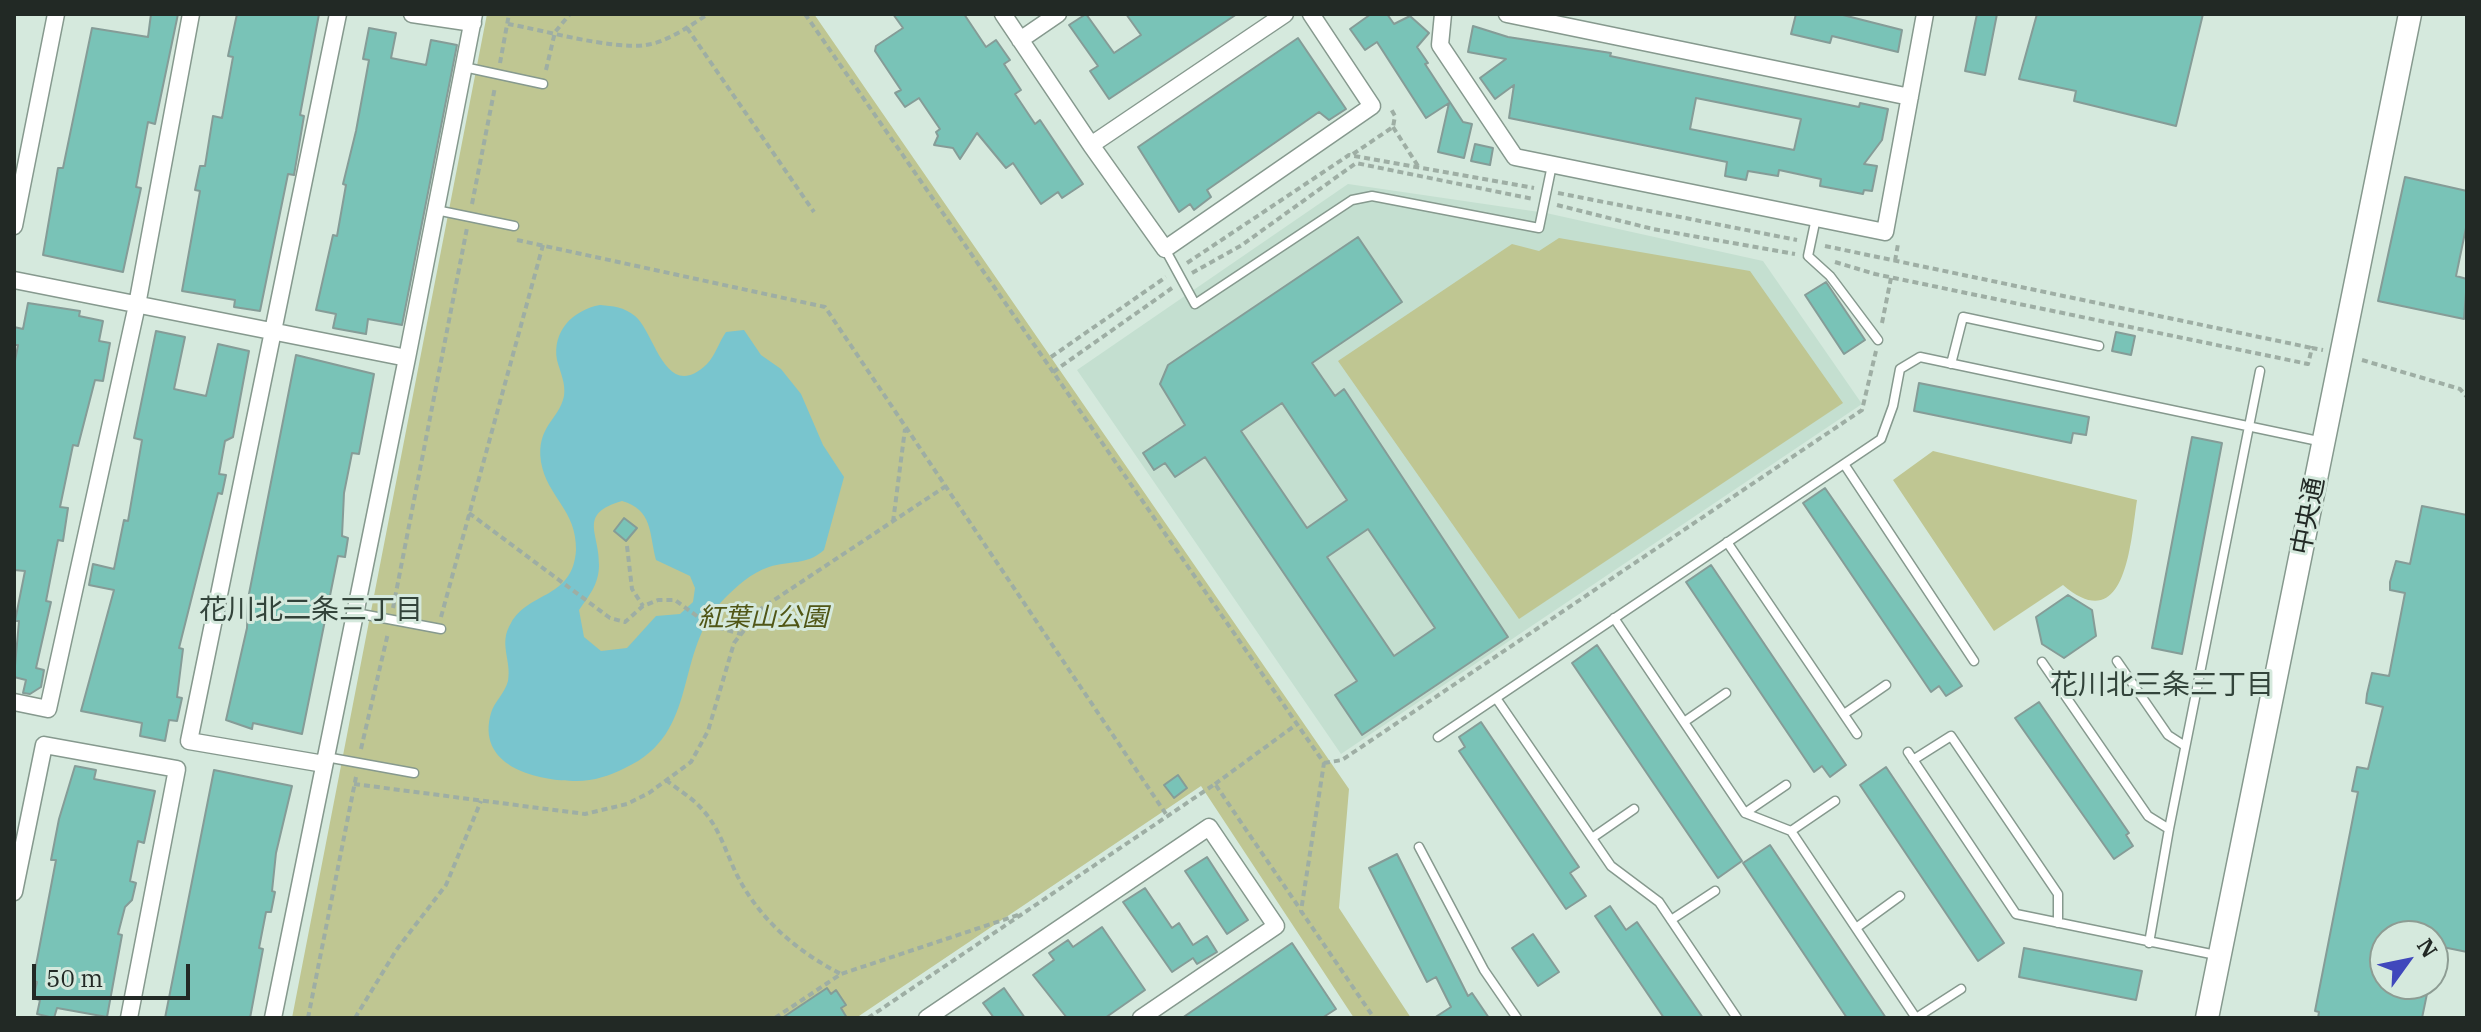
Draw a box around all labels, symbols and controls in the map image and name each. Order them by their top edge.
street label: 中央通 [2286,475,2332,557]
district label: 花川北二条三丁目 [199,594,423,628]
park label: 紅葉山公園 [698,602,828,634]
district label: 花川北三条三丁目 [2050,669,2274,703]
north arrow [2369,920,2449,1000]
text: N [2411,933,2445,963]
scale bar [36,948,194,998]
text: 50 m [46,962,103,994]

